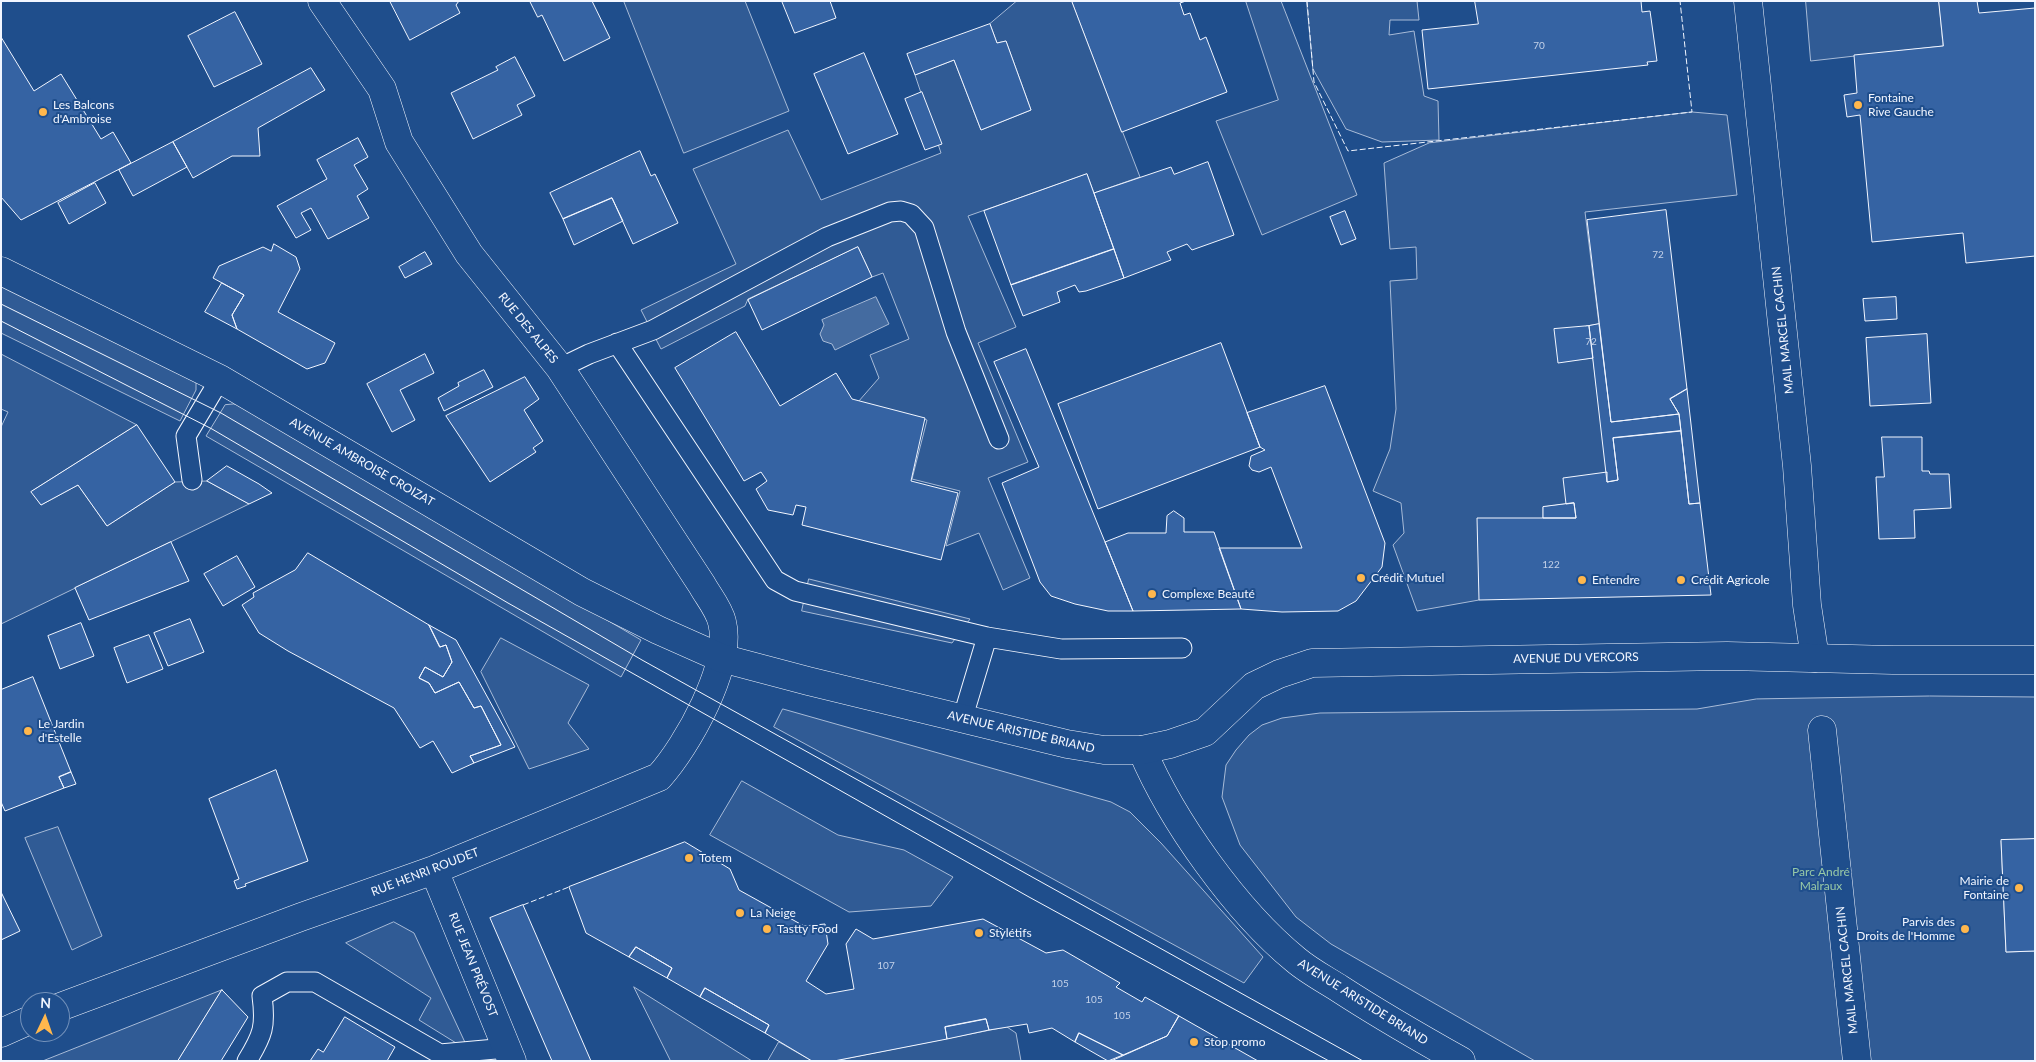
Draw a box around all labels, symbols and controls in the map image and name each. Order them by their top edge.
house number: 70 [1533,40,1545,52]
place label: Fontaine Rive Gauche [1868,91,1934,119]
place label: Les Balcons d'Ambroise [53,98,114,126]
marker: Fontaine Rive Gauche [1852,99,1864,111]
marker: Les Balcons d'Ambroise [37,106,49,118]
house number: 72 [1652,249,1664,261]
street label: MAIL MARCEL CACHIN [1769,265,1797,395]
street label: RUE DES ALPES [495,290,561,366]
house number: 72 [1585,336,1597,348]
street label: AVENUE AMBROISE CROIZAT [287,415,437,509]
house number: 122 [1542,559,1560,571]
place label: Crédit Mutuel [1371,571,1444,585]
marker: Crédit Mutuel [1355,572,1367,584]
place label: Entendre [1592,573,1640,587]
place label: Crédit Agricole [1691,573,1770,587]
marker: Entendre [1576,574,1588,586]
marker: Crédit Agricole [1675,574,1687,586]
place label: Complexe Beauté [1162,587,1255,601]
marker: Complexe Beauté [1146,588,1158,600]
street label: AVENUE DU VERCORS [1513,650,1639,666]
street label: AVENUE ARISTIDE BRIAND [946,708,1096,756]
place label: Le Jardin d'Estelle [38,717,84,745]
marker: Le Jardin d'Estelle [22,725,34,737]
street label: RUE HENRI ROUDET [369,845,481,899]
place label: Totem [699,851,732,865]
marker: Totem [683,852,695,864]
park label: Parc André Malraux [1792,865,1850,893]
place label: Mairie de Fontaine [1959,874,2009,902]
marker: Mairie de Fontaine [2013,882,2025,894]
street label: MAIL MARCEL CACHIN [1833,905,1861,1035]
place label: La Neige [750,906,796,920]
marker: La Neige [734,907,746,919]
street label: RUE JEAN PRÉVOST [445,911,501,1019]
place label: Parvis des Droits de l'Homme [1856,915,1955,943]
place label: Tastty Food [777,922,838,936]
marker: Tastty Food [761,923,773,935]
marker: Parvis des Droits de l'Homme [1959,923,1971,935]
place label: Stylétifs [989,926,1032,940]
marker: Stylétifs [973,927,985,939]
street label: AVENUE ARISTIDE BRIAND [1295,956,1431,1048]
house number: 107 [877,960,895,972]
house number: 105 [1051,978,1069,990]
north arrow [20,992,70,1042]
text: N [40,994,52,1011]
house number: 105 [1085,994,1103,1006]
house number: 105 [1113,1010,1131,1022]
place label: Stop promo [1204,1035,1265,1049]
marker: Stop promo [1188,1036,1200,1048]

